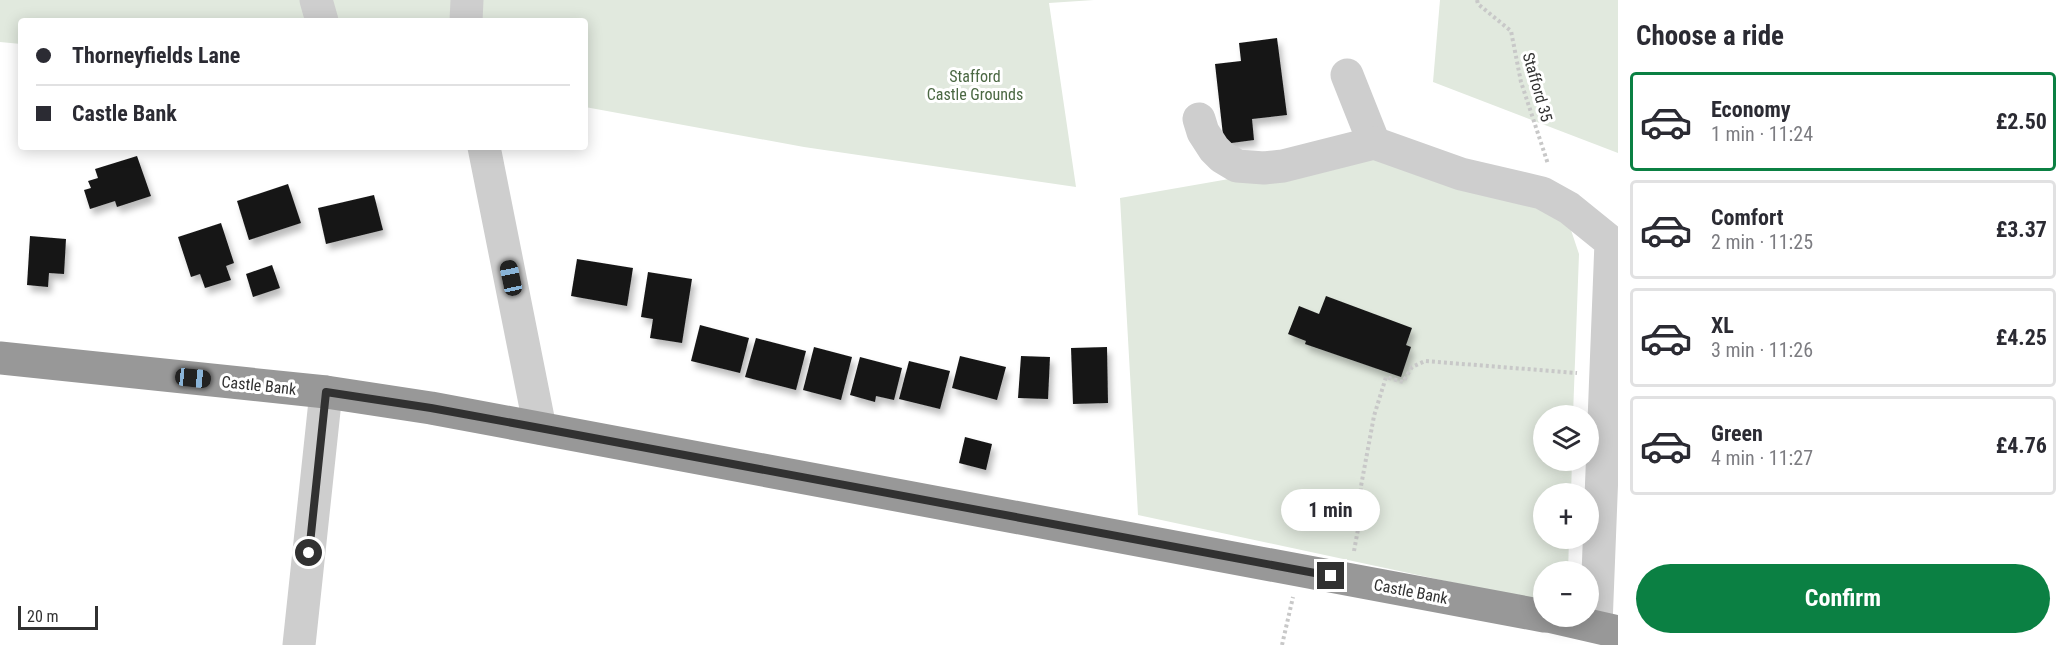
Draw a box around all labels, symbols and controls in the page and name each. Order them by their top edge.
text: Choose a ride [1636,20,1784,52]
text: Thorneyfields Lane [72,43,240,68]
street label: Stafford 35 [1519,50,1556,124]
park label: Stafford Castle Grounds [927,67,1023,104]
icon: car [1639,95,1693,149]
text: Economy [1711,97,1791,122]
text: Castle Bank [72,101,177,126]
text: £2.50 [1996,109,2047,134]
text: 1 min · 11:24 [1711,122,1813,146]
icon: car [1639,203,1693,257]
text: Comfort [1711,205,1784,230]
text: £3.37 [1996,217,2047,242]
text: 2 min · 11:25 [1711,230,1813,254]
car [498,259,524,297]
icon: car [1639,311,1693,365]
text: XL [1711,313,1734,338]
text: £4.25 [1996,325,2047,350]
text: 3 min · 11:26 [1711,338,1813,362]
car [174,367,212,389]
street label: Castle Bank [221,372,298,399]
map controls [1533,405,1599,627]
button: layers [1533,405,1599,471]
icon: car [1639,419,1693,473]
text: Green [1711,421,1763,446]
text: £4.76 [1996,433,2047,458]
text: 4 min · 11:27 [1711,446,1813,470]
button: + [1533,483,1599,549]
callout: 1 min [1282,489,1380,531]
text: 1 min [1308,498,1353,522]
route start [295,539,322,566]
button: − [1533,561,1599,627]
route end [1317,562,1344,589]
button: Confirm [1636,564,2050,633]
street label: Castle Bank [1372,575,1450,608]
scale bar [18,603,98,630]
text: 20 m [27,607,59,626]

